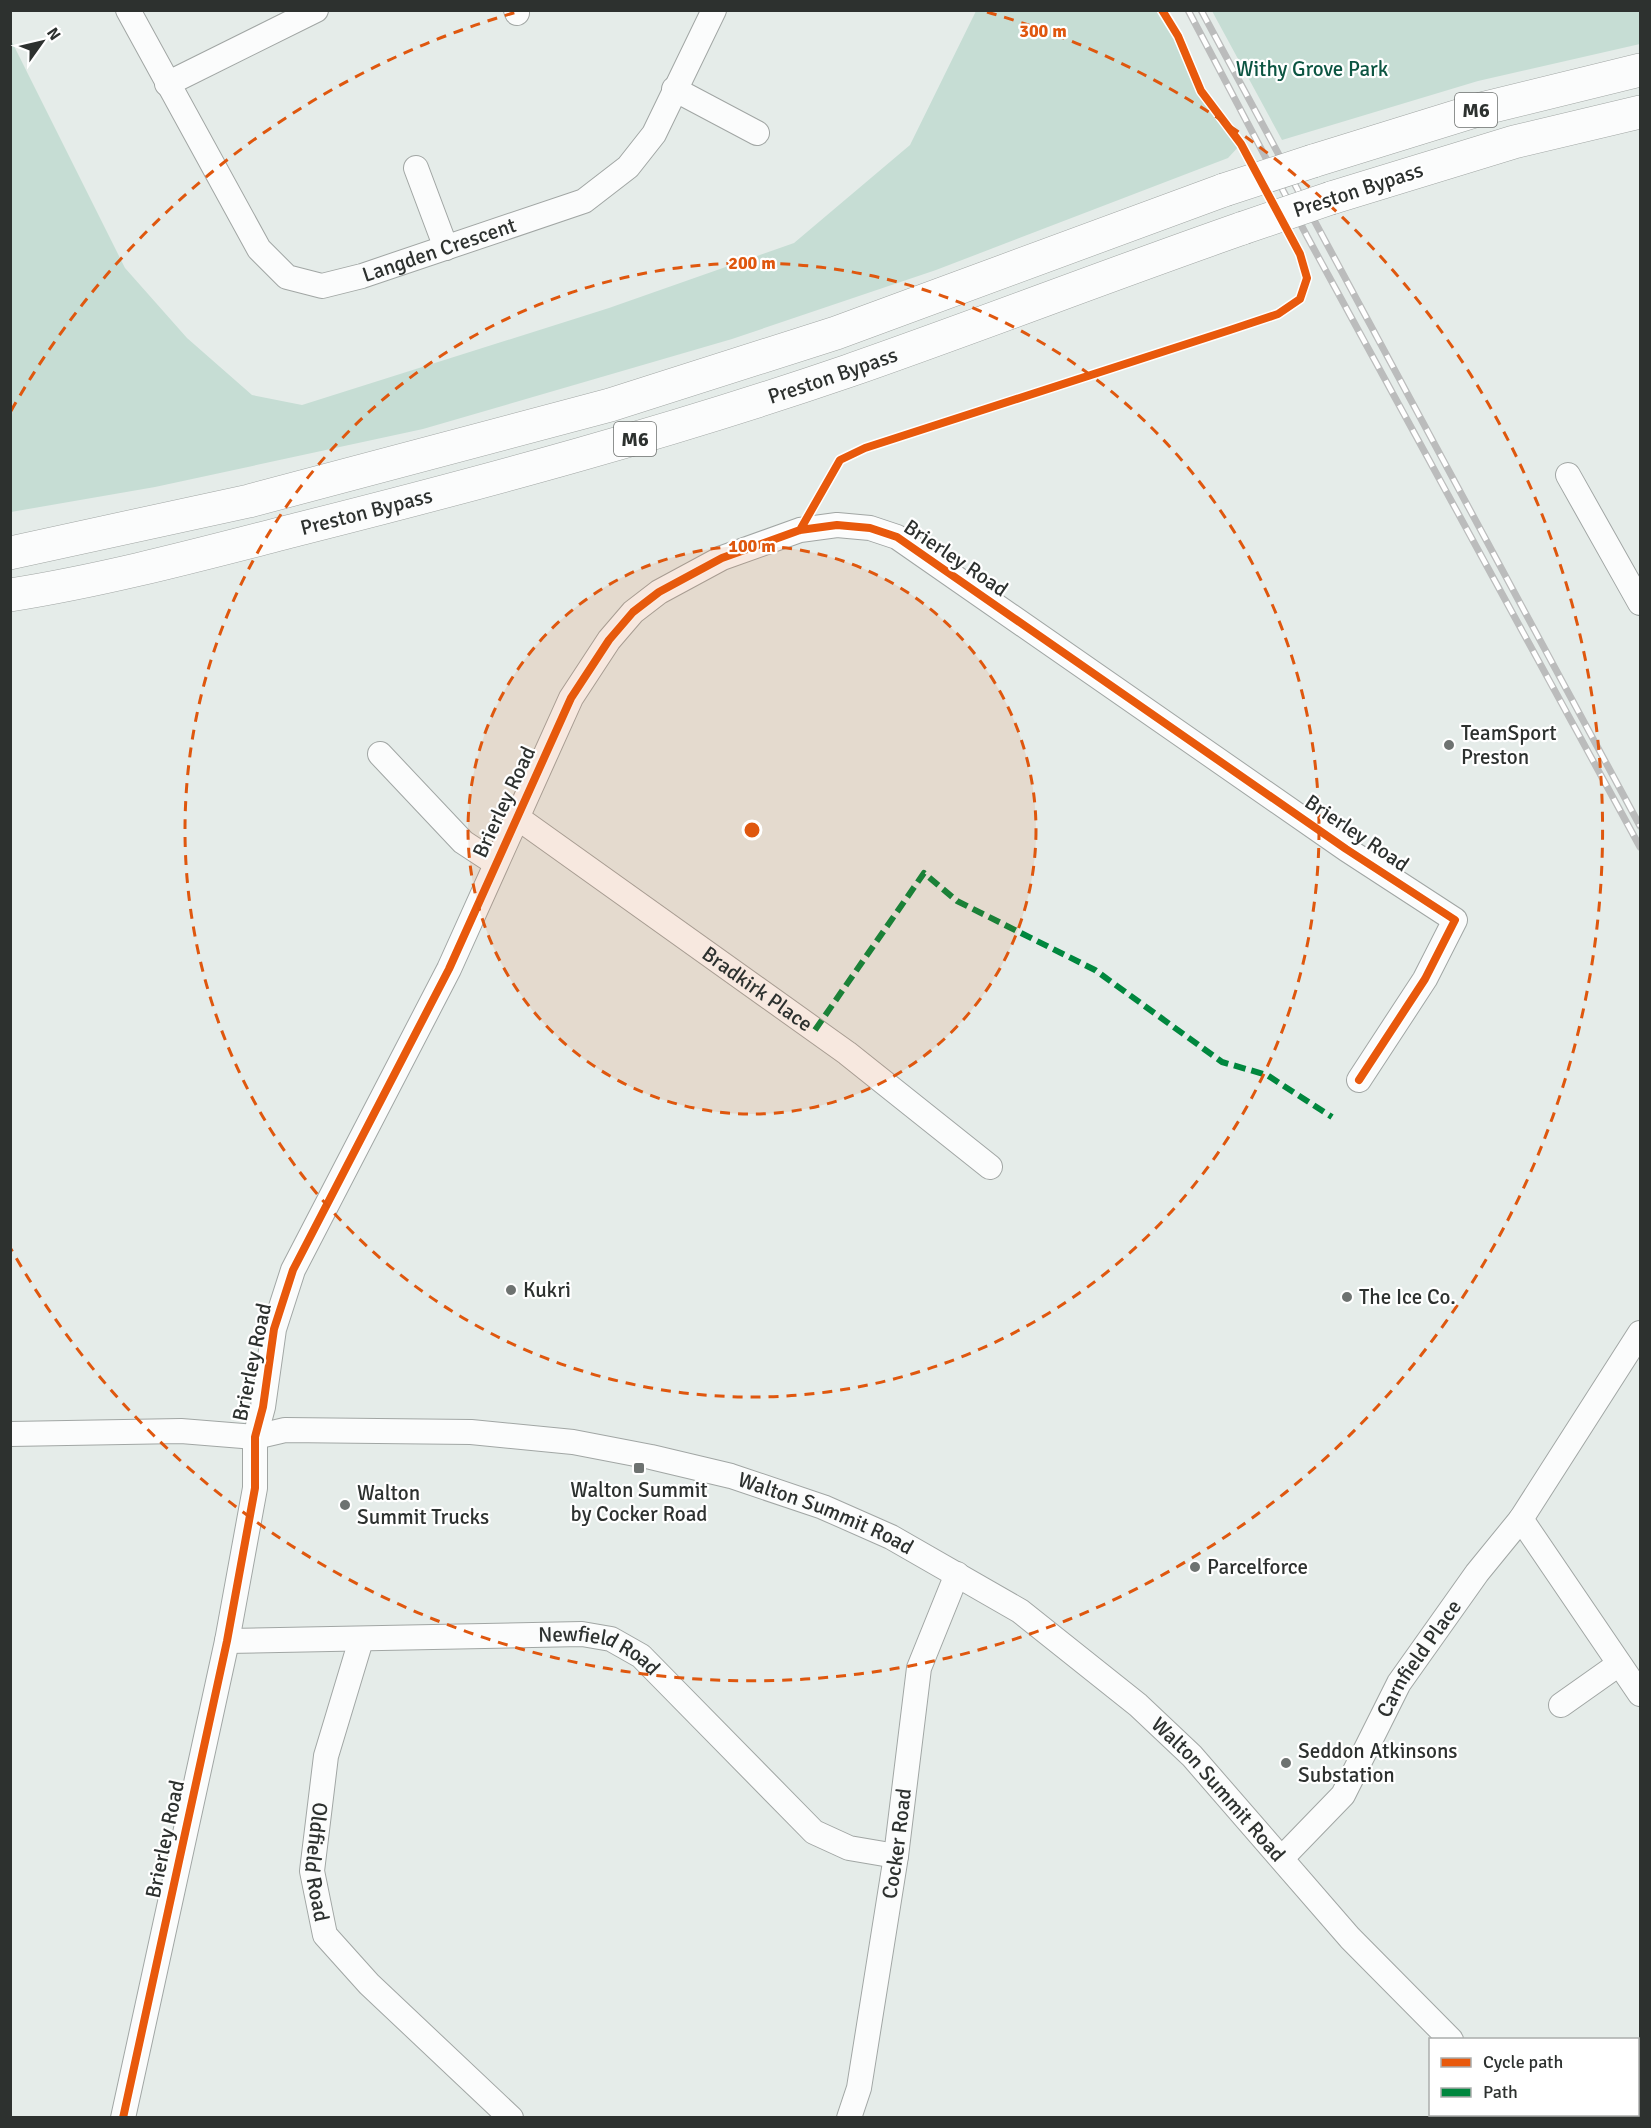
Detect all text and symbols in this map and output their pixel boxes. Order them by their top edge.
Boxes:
north arrow [12,12,72,72]
text: 300 m [1019,20,1067,42]
text: N [42,24,65,44]
park label: Withy Grove Park [1236,56,1389,82]
road number: M6 [1455,93,1497,127]
street label: Preston Bypass [1290,157,1426,223]
street label: Langden Crescent [359,212,519,288]
text: 200 m [728,252,776,274]
street label: Preston Bypass [765,342,901,410]
road number: M6 [614,422,656,456]
street label: Preston Bypass [298,482,435,541]
street label: Brierley Road [899,514,1013,602]
text: 100 m [728,535,776,557]
place label: TeamSport Preston [1461,720,1557,770]
marker: TeamSport Preston [1442,738,1456,752]
street label: Brierley Road [467,742,541,862]
street label: Brierley Road [1300,789,1414,877]
centre of rings [742,820,762,840]
street label: Bradkirk Place [697,941,818,1037]
place label: Kukri [523,1277,571,1303]
marker: Kukri [504,1283,518,1297]
place label: The Ice Co. [1359,1284,1456,1310]
marker: The Ice Co. [1340,1290,1354,1304]
street label: Brierley Road [227,1301,277,1423]
marker: Walton Summit by Cocker Road [632,1461,646,1475]
street label: Walton Summit Road [735,1466,918,1560]
place label: Walton Summit by Cocker Road [570,1477,708,1527]
place label: Walton Summit Trucks [357,1480,489,1530]
marker: Walton Summit Trucks [338,1498,352,1512]
place label: Parcelforce [1207,1554,1308,1580]
marker: Parcelforce [1188,1560,1202,1574]
street label: Carnfield Place [1371,1595,1467,1722]
street label: Newfield Road [538,1621,666,1681]
street label: Walton Summit Road [1146,1712,1291,1867]
place label: Seddon Atkinsons Substation [1298,1738,1458,1788]
marker: Seddon Atkinsons Substation [1279,1756,1293,1770]
street label: Brierley Road [140,1778,190,1900]
street label: Cocker Road [876,1787,917,1901]
street label: Oldfield Road [299,1801,335,1924]
legend [1429,2038,1639,2116]
text: Cycle path [1483,2051,1563,2073]
text: Path [1483,2081,1518,2103]

